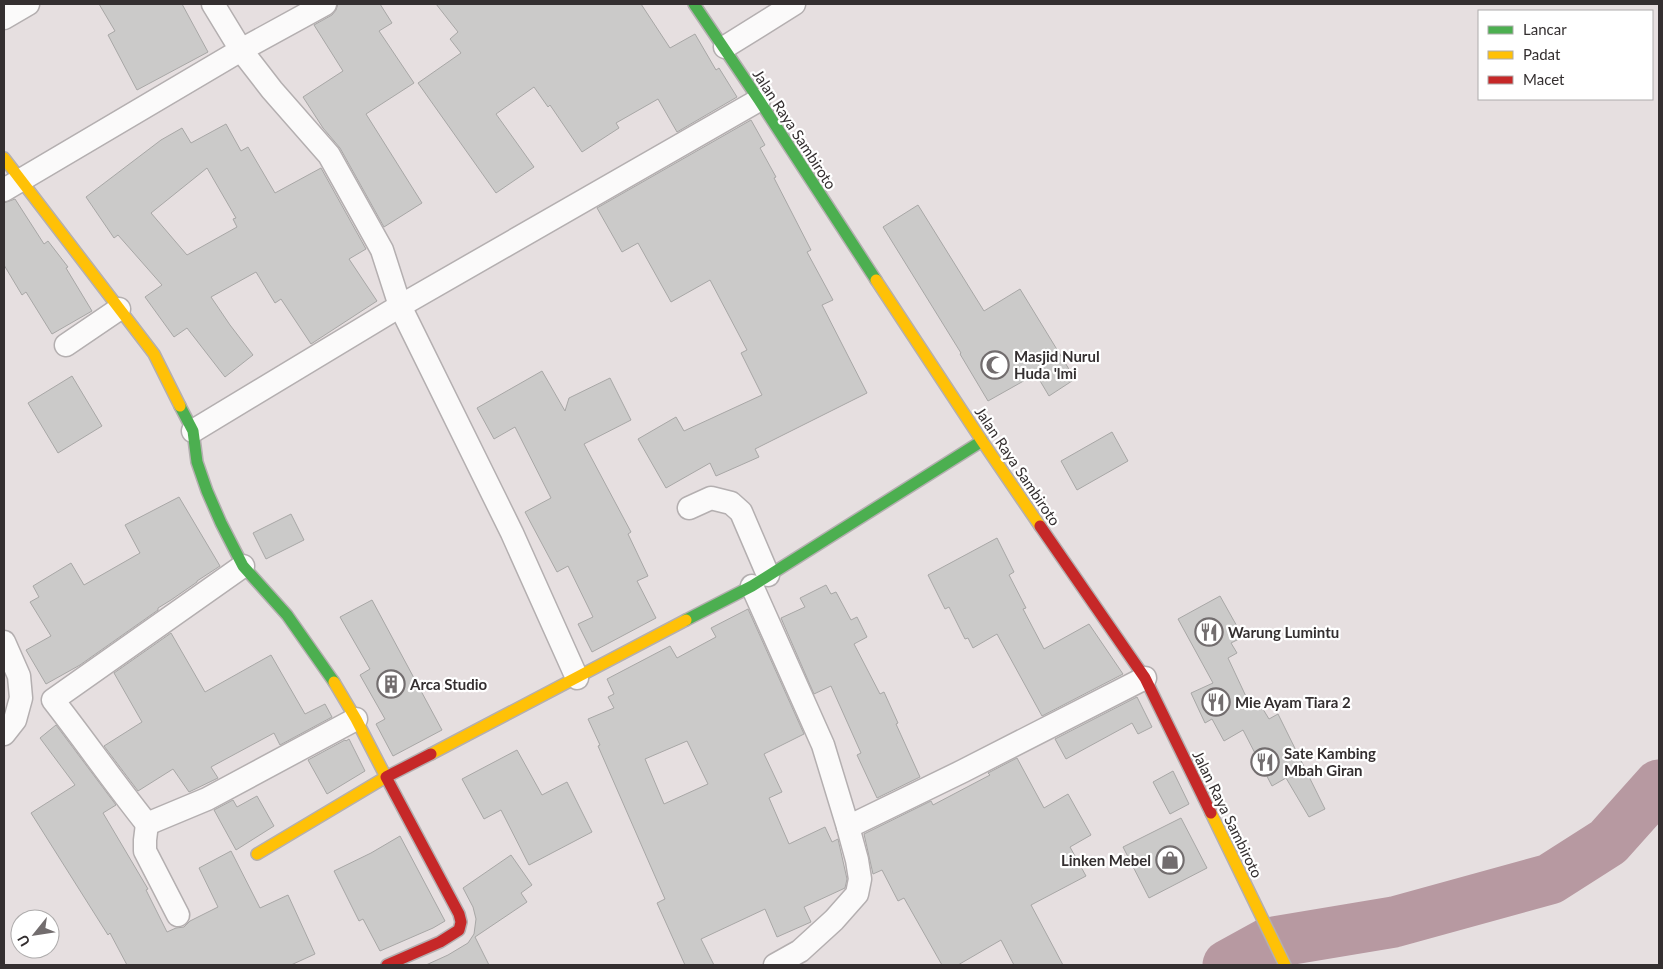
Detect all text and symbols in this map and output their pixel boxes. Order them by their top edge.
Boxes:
legend [1478,10,1653,100]
text: Lancar [1523,20,1567,38]
text: Padat [1523,45,1561,63]
street label: Jalan Raya Sambiroto [750,66,840,192]
text: Macet [1523,70,1565,88]
place label: Masjid Nurul Huda 'lmi [1014,347,1100,382]
mosque icon: Masjid Nurul Huda 'lmi [980,350,1010,380]
street label: Jalan Raya Sambiroto [972,403,1064,529]
restaurant icon: Warung Lumintu [1194,617,1224,647]
place label: Warung Lumintu [1228,623,1339,641]
building icon: Arca Studio [376,669,406,699]
place label: Arca Studio [409,675,488,693]
restaurant icon: Mie Ayam Tiara 2 [1201,687,1231,717]
place label: Mie Ayam Tiara 2 [1235,693,1351,711]
place label: Sate Kambing Mbah Giran [1284,744,1376,779]
street label: Jalan Raya Sambiroto [1189,747,1267,881]
restaurant icon: Sate Kambing Mbah Giran [1250,747,1280,777]
shop icon: Linken Mebel [1155,845,1185,875]
place label: Linken Mebel [1061,851,1151,869]
north arrow [10,909,60,959]
text: U [13,932,33,950]

